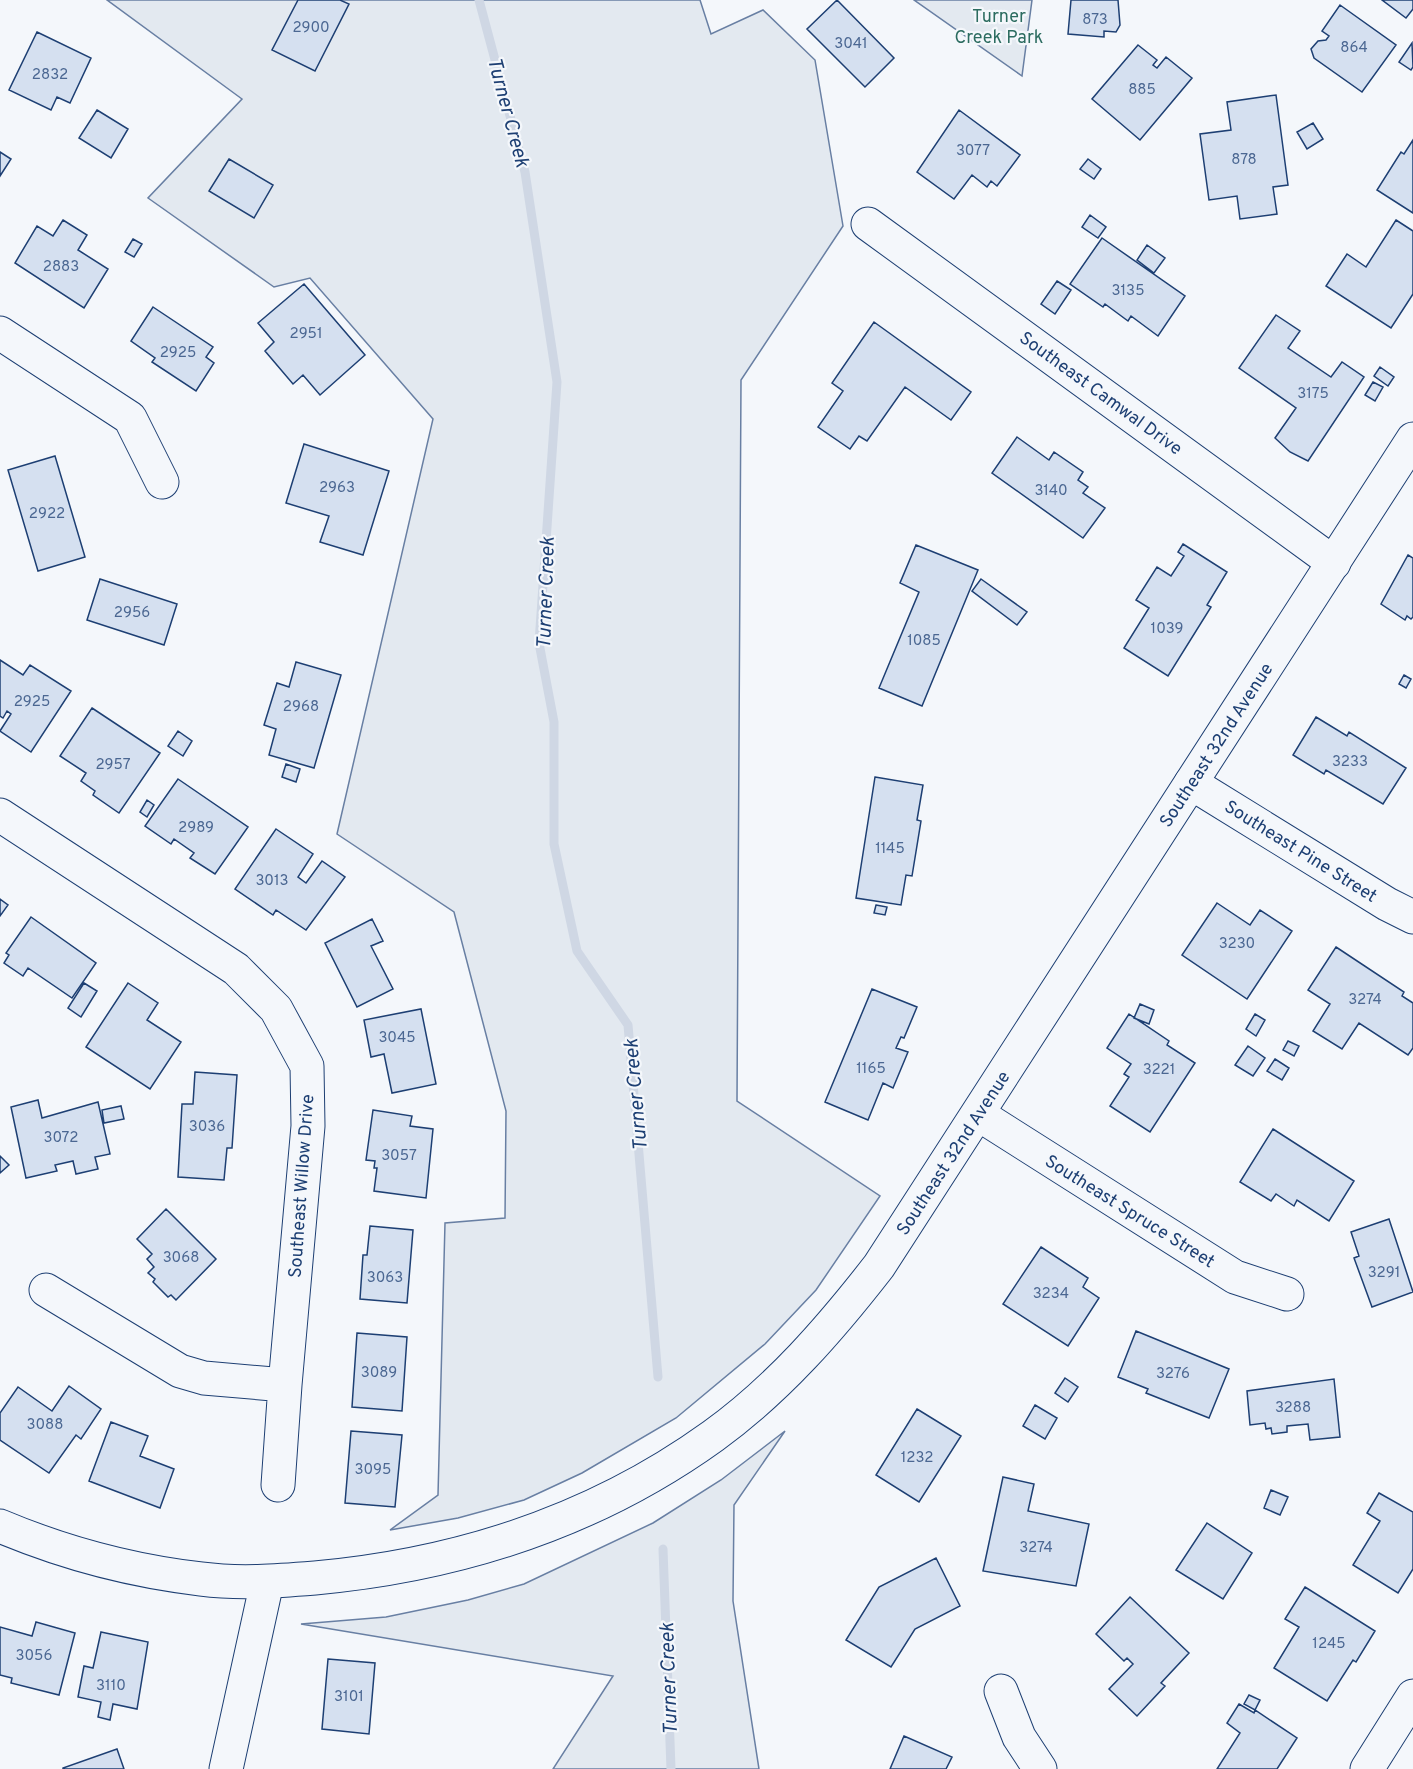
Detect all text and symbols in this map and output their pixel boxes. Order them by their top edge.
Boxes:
park label: Turner Creek Park [955,6,1043,50]
house number: 873 [1082,11,1108,30]
house number: 2900 [292,19,330,38]
house number: 3041 [834,35,868,54]
house number: 864 [1340,39,1368,58]
water label: Turner Creek [480,55,534,171]
house number: 2832 [32,66,68,85]
house number: 885 [1128,81,1156,100]
house number: 3077 [956,142,990,161]
house number: 878 [1231,151,1257,170]
house number: 2883 [43,258,79,277]
house number: 3135 [1112,282,1144,301]
house number: 2951 [289,325,323,344]
street label: Southeast Camwal Drive [1014,327,1186,461]
house number: 2925 [160,344,196,363]
house number: 3175 [1297,385,1329,404]
house number: 2963 [319,479,355,498]
house number: 3140 [1034,482,1068,501]
house number: 2922 [29,505,65,524]
water label: Turner Creek [532,535,562,650]
house number: 2956 [114,604,150,623]
house number: 1039 [1151,620,1183,639]
house number: 1085 [907,632,941,651]
street label: Southeast 32nd Avenue [1155,659,1279,832]
house number: 2925 [14,693,50,712]
house number: 2968 [283,698,319,717]
house number: 3233 [1332,753,1368,772]
house number: 2957 [95,756,131,775]
street label: Southeast Pine Street [1220,796,1381,909]
house number: 2989 [178,819,214,838]
house number: 1145 [875,840,905,859]
house number: 3013 [255,872,289,891]
house number: 3230 [1219,935,1255,954]
house number: 3274 [1348,991,1382,1010]
house number: 3045 [378,1029,416,1048]
water label: Turner Creek [619,1037,655,1152]
house number: 1165 [856,1060,886,1079]
house number: 3221 [1143,1061,1175,1080]
street label: Southeast 32nd Avenue [892,1067,1016,1240]
street label: Southeast Willow Drive [285,1093,320,1279]
house number: 3036 [189,1118,225,1137]
house number: 3072 [44,1129,78,1148]
house number: 3057 [381,1147,417,1166]
street label: Southeast Spruce Street [1040,1151,1218,1274]
house number: 3068 [163,1249,199,1268]
house number: 3291 [1368,1264,1400,1283]
house number: 3063 [367,1269,403,1288]
house number: 3234 [1033,1285,1069,1304]
house number: 3089 [361,1364,397,1383]
house number: 3276 [1156,1365,1190,1384]
house number: 3288 [1275,1399,1311,1418]
house number: 3088 [27,1416,63,1435]
house number: 1232 [901,1449,933,1468]
house number: 3095 [355,1461,391,1480]
house number: 3274 [1019,1539,1053,1558]
water label: Turner Creek [655,1621,685,1736]
house number: 1245 [1312,1635,1346,1654]
house number: 3056 [16,1647,52,1666]
house number: 3110 [96,1677,126,1696]
house number: 3101 [334,1688,364,1707]

